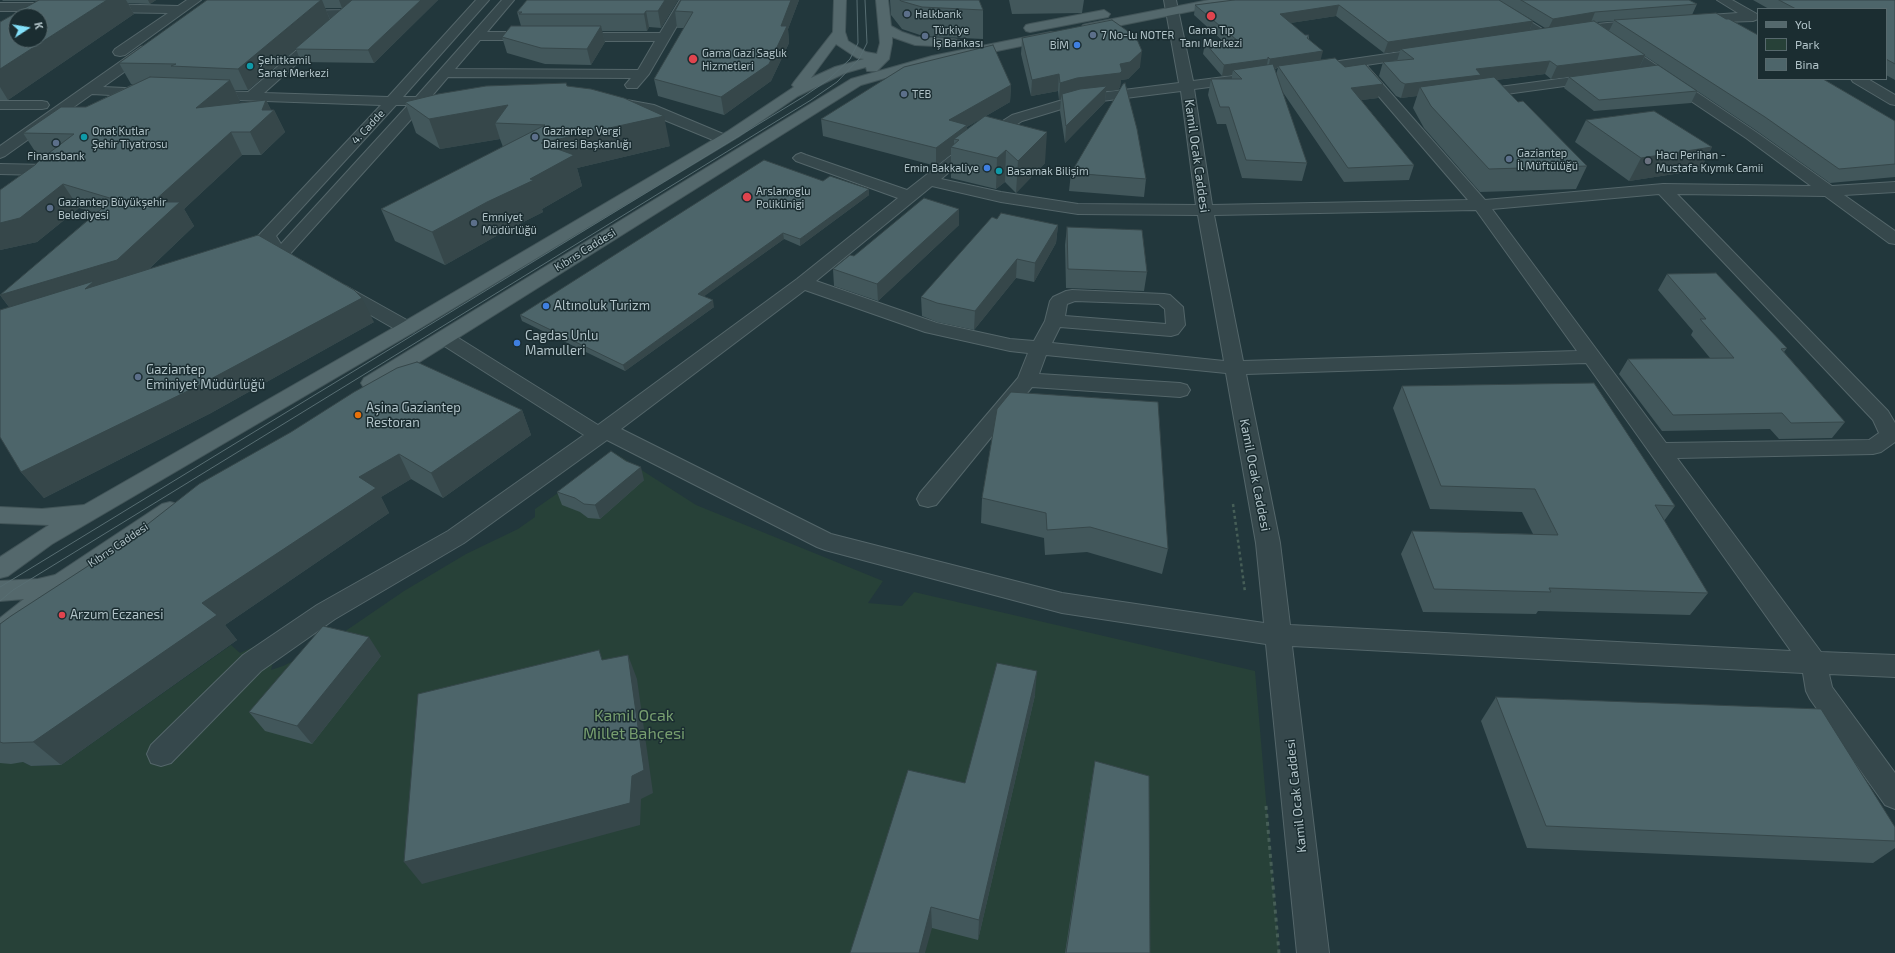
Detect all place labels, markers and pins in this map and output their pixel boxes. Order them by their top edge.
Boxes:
place label: Halkbank [915,7,962,21]
marker: Halkbank [902,9,912,19]
marker: Gama Tıp Tanı Merkezi [1205,10,1217,22]
place label: Türkiye İş Bankası [933,23,983,49]
place label: Gama Tıp Tanı Merkezi [1180,23,1242,49]
place label: 7 No-lu NOTER [1101,28,1174,42]
marker: 7 No-lu NOTER [1088,30,1098,40]
marker: Türkiye İş Bankası [920,31,930,41]
place label: BİM [1050,38,1069,52]
marker: BİM [1072,40,1082,50]
place label: Gama Gazi Saglık Hizmetleri [702,46,787,72]
place label: Şehitkamil Sanat Merkezi [258,53,329,79]
marker: Gama Gazi Saglık Hizmetleri [687,53,699,65]
marker: Şehitkamil Sanat Merkezi [245,61,255,71]
place label: TEB [912,87,931,101]
marker: TEB [899,89,909,99]
place label: Onat Kutlar Şehir Tiyatrosu [92,124,168,150]
place label: Gaziantep Vergi Dairesi Başkanlığı [543,124,631,150]
marker: Onat Kutlar Şehir Tiyatrosu [79,132,89,142]
marker: Gaziantep Vergi Dairesi Başkanlığı [530,132,540,142]
marker: Finansbank [51,138,61,148]
place label: Gaziantep İl Müftülüğü [1517,146,1578,172]
place label: Hacı Perihan - Mustafa Kıymık Camii [1656,148,1763,174]
place label: Finansbank [27,149,85,163]
marker: Gaziantep İl Müftülüğü [1504,154,1514,164]
marker: Hacı Perihan - Mustafa Kıymık Camii [1643,156,1653,166]
place label: Emin Bakkaliye [904,161,979,175]
marker: Emin Bakkaliye [982,163,992,173]
place label: Basamak Bilişim [1007,164,1089,178]
marker: Basamak Bilişim [994,166,1004,176]
place label: Arslanoglu Poliklinigi [756,184,810,210]
marker: Arslanoglu Poliklinigi [741,191,753,203]
place label: Gaziantep Büyükşehir Belediyesi [58,195,166,221]
marker: Gaziantep Büyükşehir Belediyesi [45,203,55,213]
place label: Emniyet Müdürlüğü [482,210,537,236]
marker: Emniyet Müdürlüğü [469,218,479,228]
place label: Altınoluk Turizm [554,298,650,314]
marker: Altınoluk Turizm [541,301,551,311]
place label: Cagdas Unlu Mamulleri [525,328,598,359]
marker: Cagdas Unlu Mamulleri [512,338,522,348]
place label: Gaziantep Eminiyet Müdürlüğü [146,362,265,393]
marker: Gaziantep Eminiyet Müdürlüğü [133,372,143,382]
place label: Aşina Gaziantep Restoran [366,400,461,431]
marker: Aşina Gaziantep Restoran [353,410,363,420]
place label: Arzum Eczanesi [70,607,163,623]
marker: Arzum Eczanesi [57,610,67,620]

